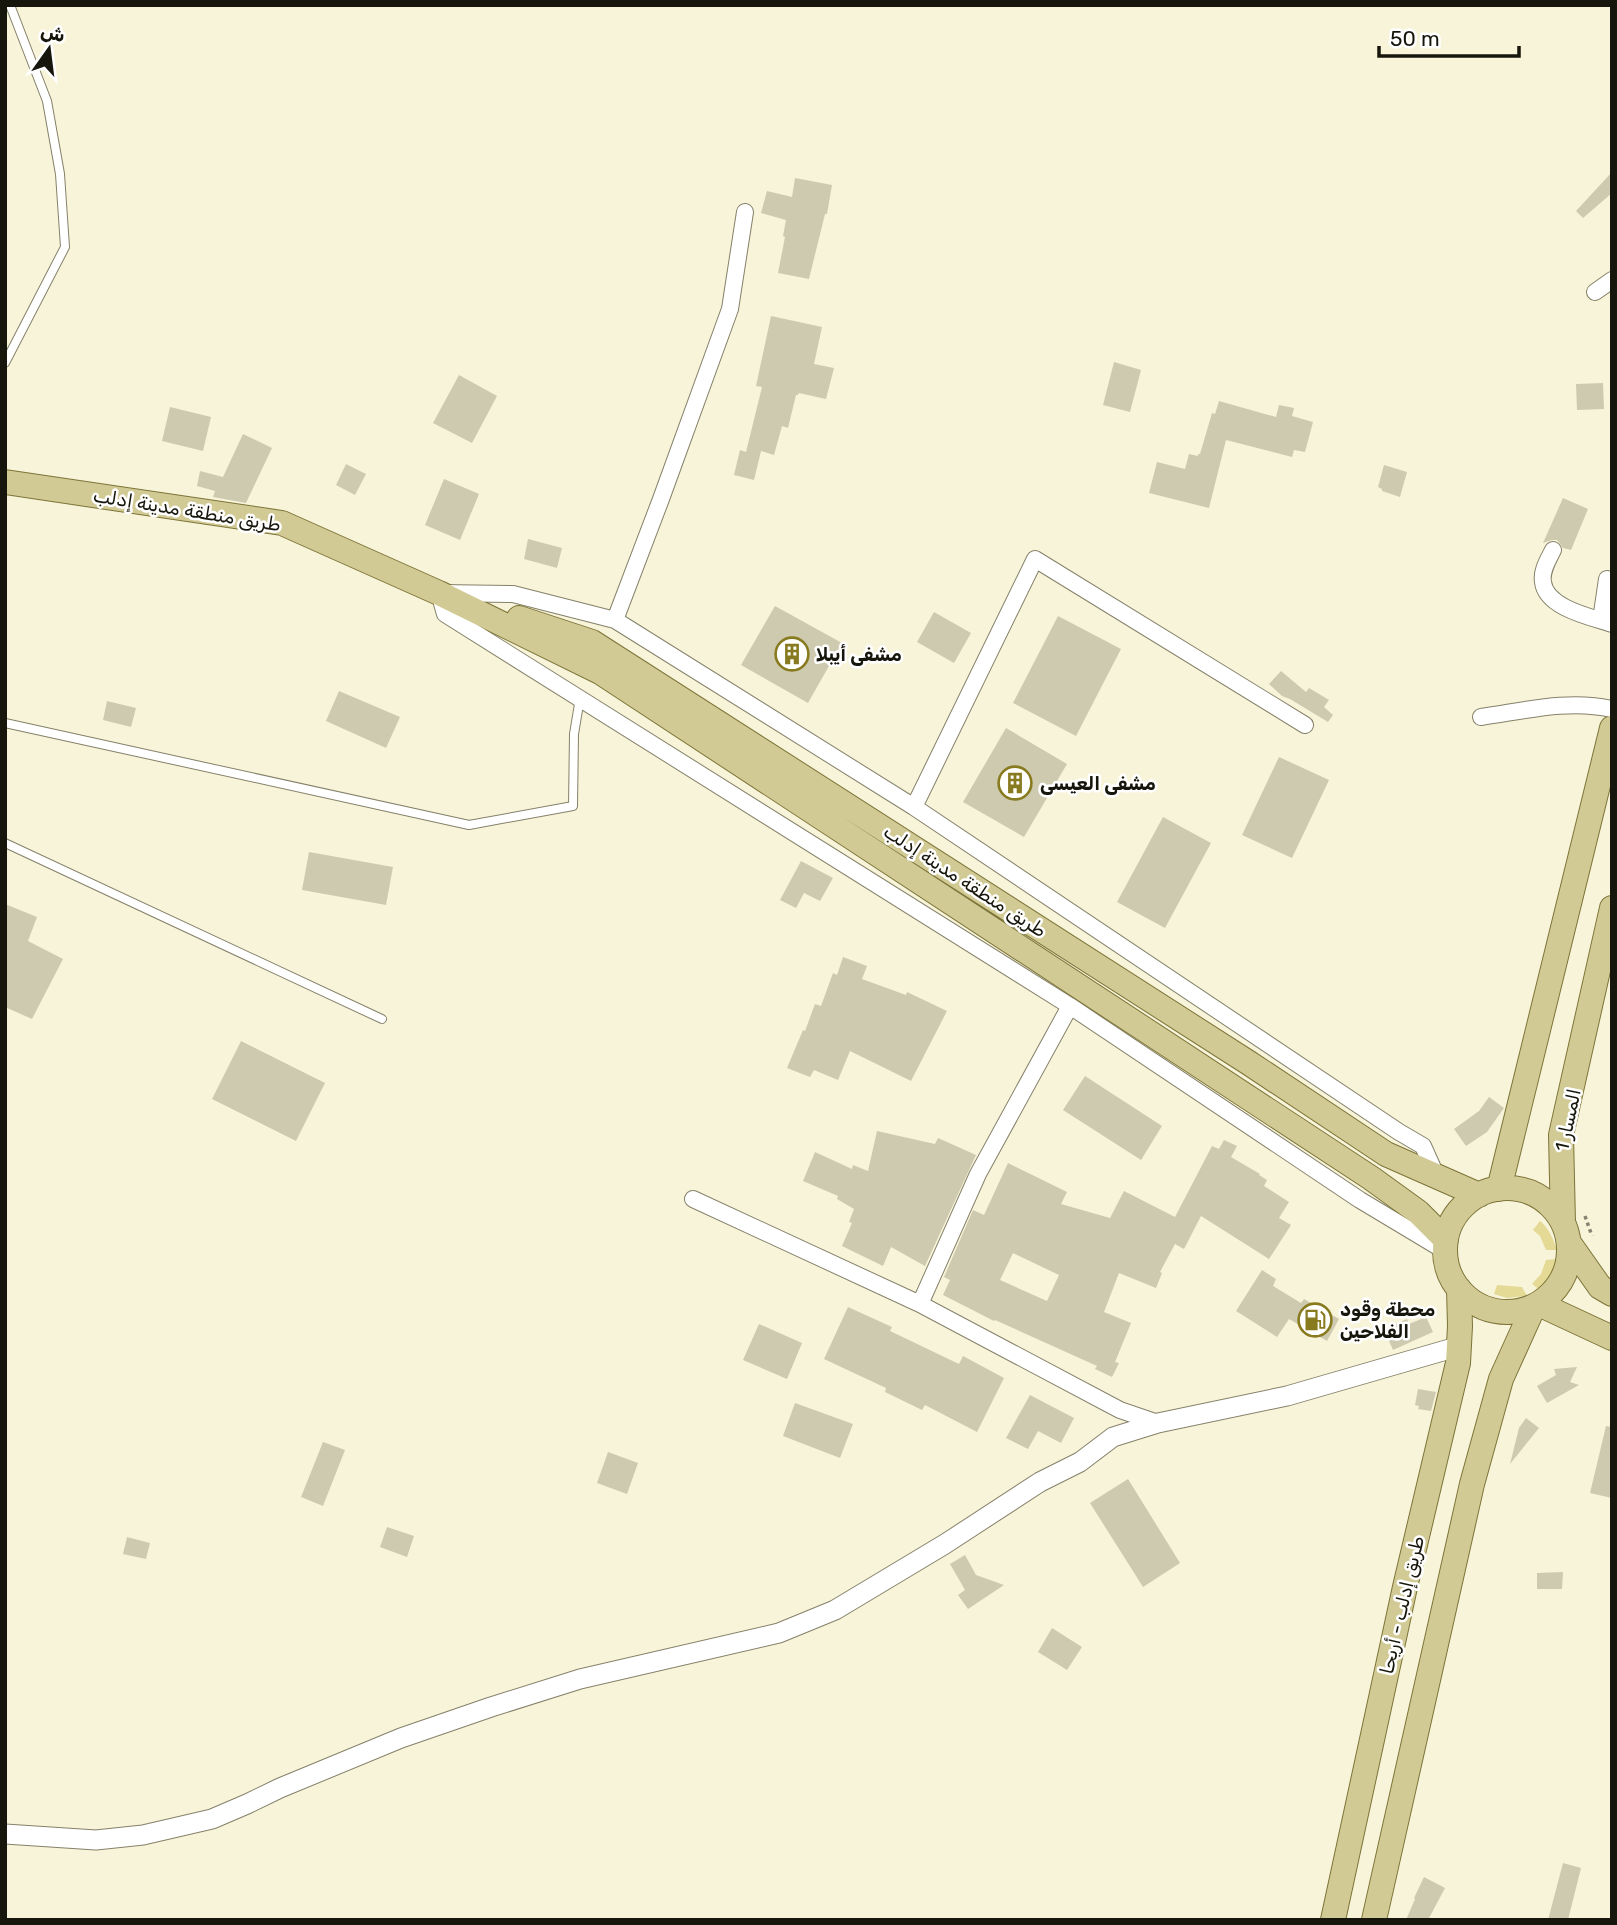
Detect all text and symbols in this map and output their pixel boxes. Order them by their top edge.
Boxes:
north arrow [14,14,84,84]
scale bar [1379,14,1519,58]
text: ش [39,19,67,47]
text: 50 m [1390,26,1440,51]
street label: طريق منطقة مدينة إدلب [92,484,282,536]
building icon: مشفى أيبلا [773,635,811,673]
place label: مشفى أيبلا [816,643,902,666]
building icon: مشفى العيسى [996,764,1034,802]
place label: مشفى العيسى [1040,772,1156,795]
street label: طريق منطقة مدينة إدلب [879,820,1051,942]
street label: المسار 1 [1550,1087,1586,1153]
place label: محطة وقود الفلاحين [1340,1298,1435,1343]
fuel station icon: محطة وقود الفلاحين [1296,1301,1334,1339]
street label: طريق إدلب - أريحا [1375,1534,1429,1676]

